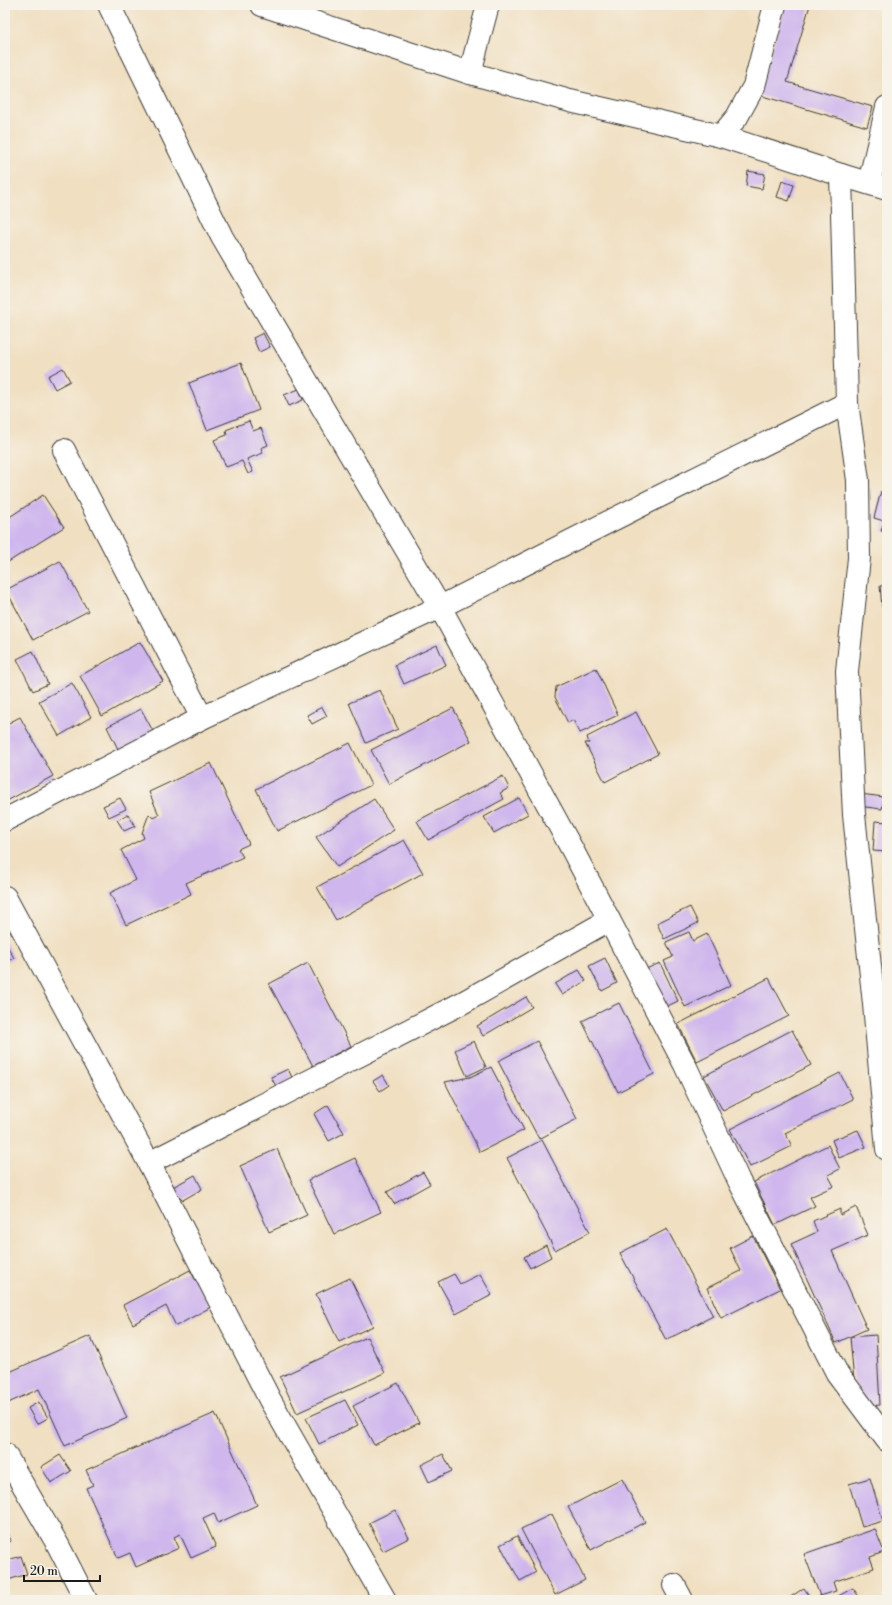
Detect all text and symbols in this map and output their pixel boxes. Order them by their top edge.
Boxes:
scale bar [24,1557,100,1583]
text: 20 m [30,1564,58,1579]

